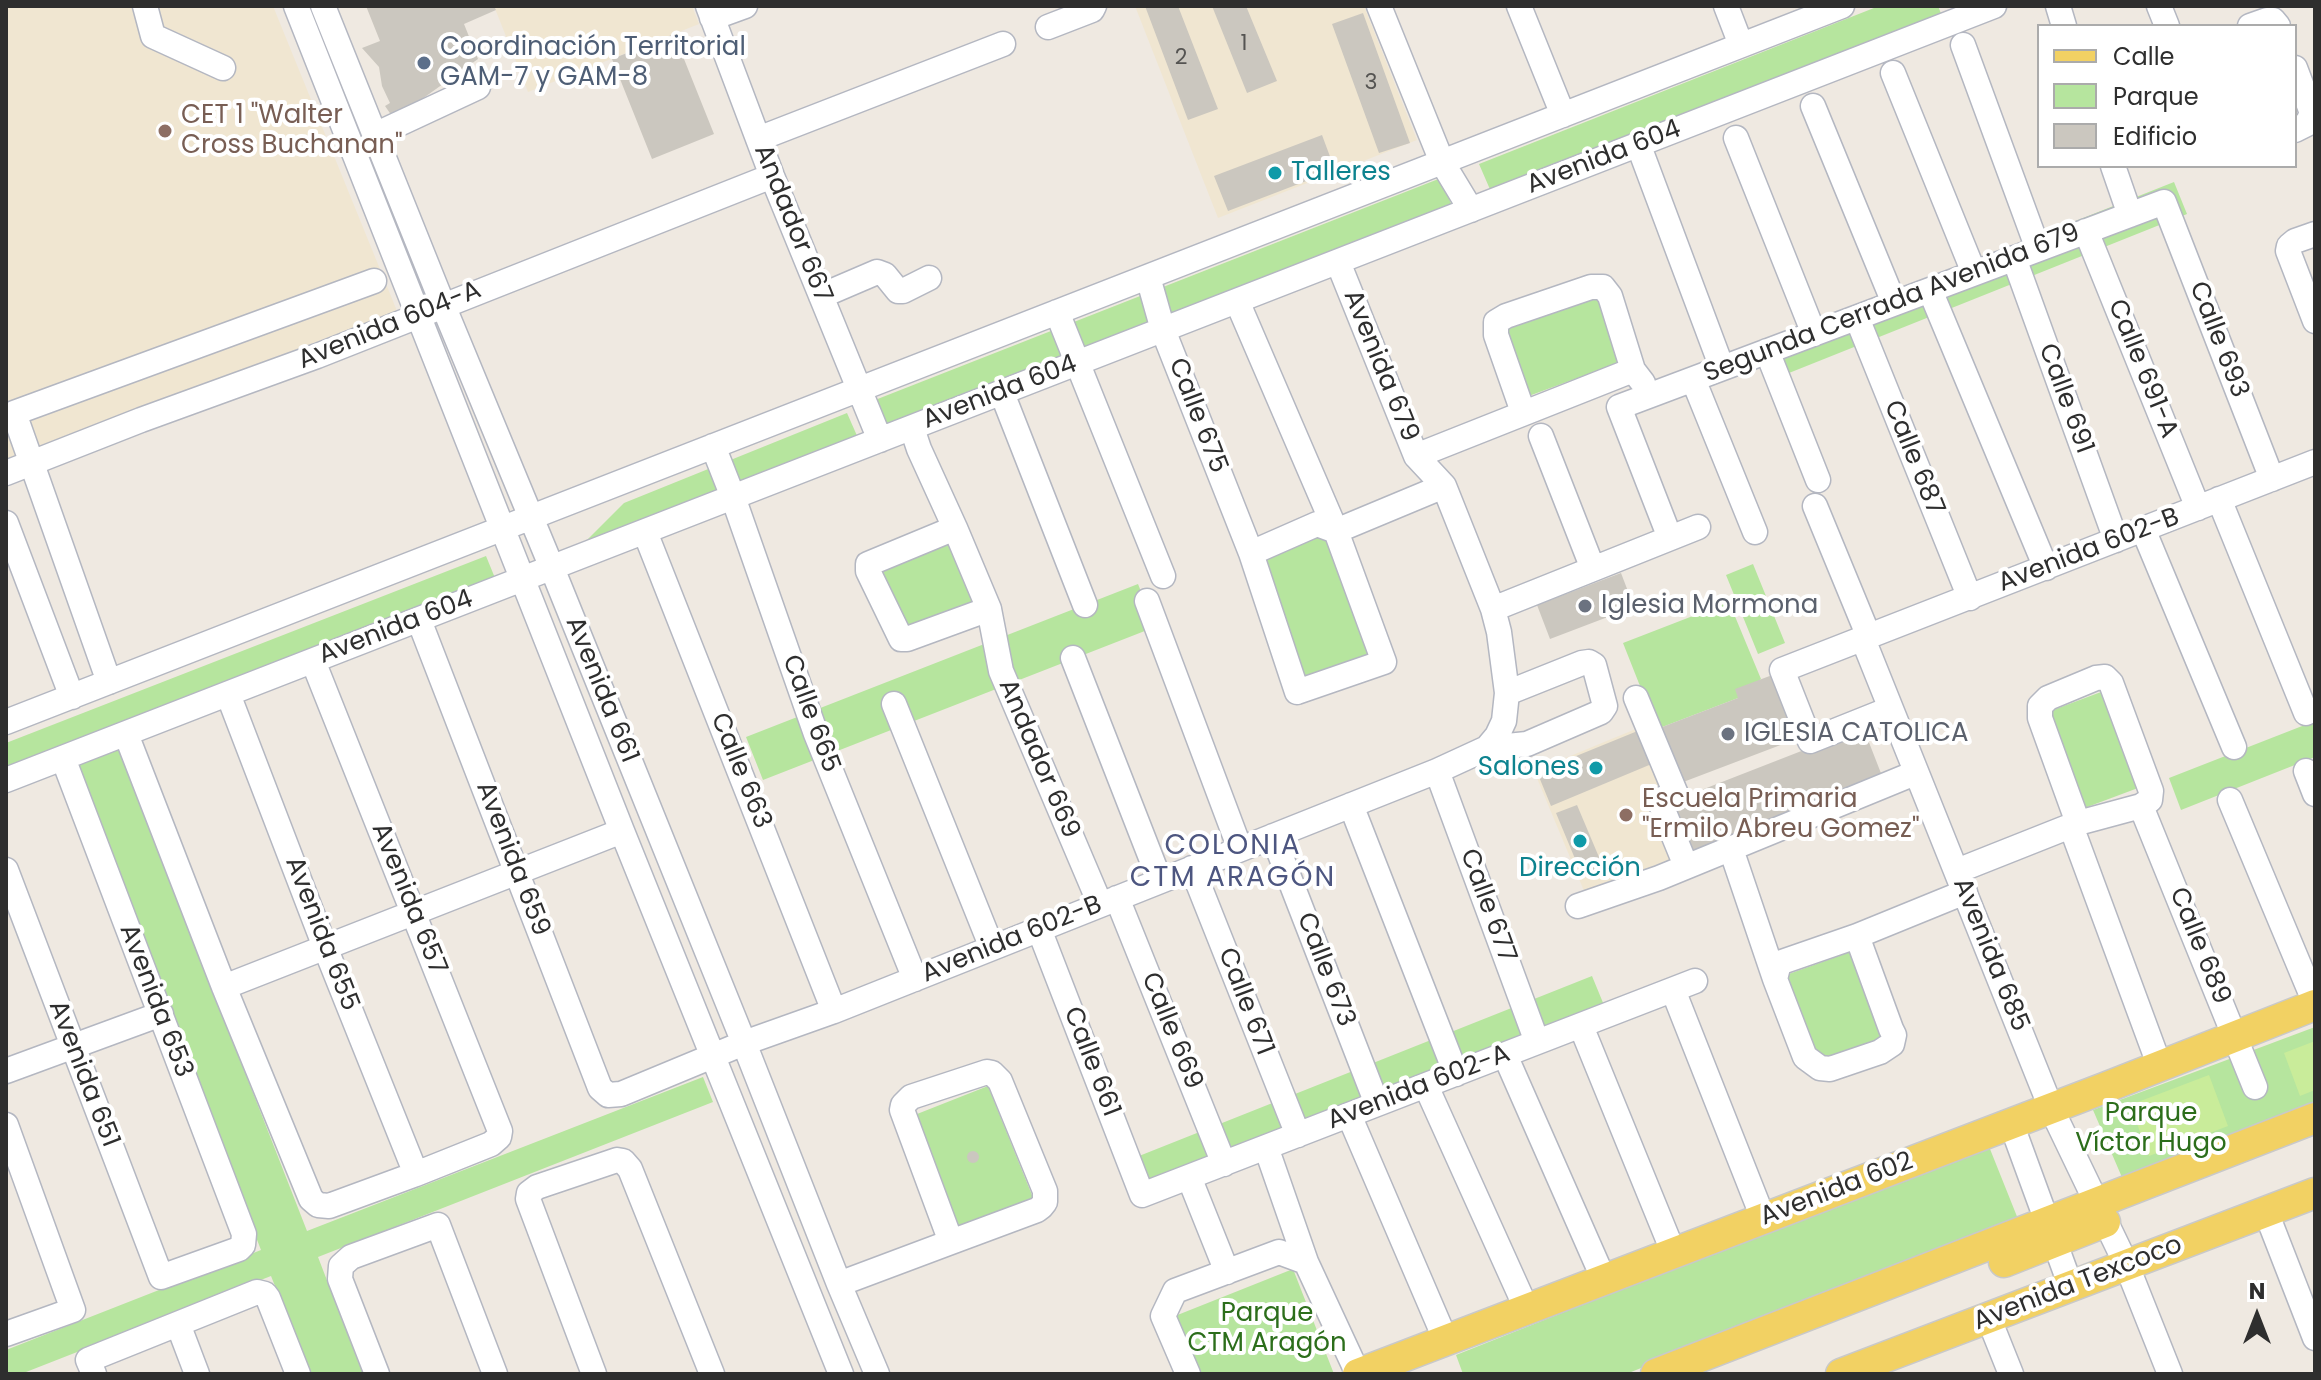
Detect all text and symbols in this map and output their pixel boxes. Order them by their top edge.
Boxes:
legend [2037,24,2297,168]
house number: 1 [1240,31,1248,57]
place label: Coordinación Territorial GAM-7 y GAM-8 [440,32,746,94]
text: Calle [2113,40,2174,73]
house number: 2 [1175,45,1187,71]
marker: Coordinación Territorial GAM-7 y GAM-8 [415,54,433,72]
house number: 3 [1365,70,1377,96]
text: Parque [2113,80,2199,113]
place label: CET 1 "Walter Cross Buchanan" [181,100,403,162]
street label: Avenida 604 [1523,114,1685,202]
text: Edificio [2113,120,2197,153]
marker: CET 1 "Walter Cross Buchanan" [156,122,174,140]
street label: Andador 667 [746,141,838,307]
place label: Talleres [1291,157,1391,189]
marker: Talleres [1266,164,1284,182]
street label: Segunda Cerrada Avenida 679 [1700,218,2084,390]
street label: Avenida 604-A [294,275,486,377]
street label: Calle 693 [2182,278,2254,402]
street label: Avenida 679 [1335,286,1425,446]
street label: Calle 691-A [2100,295,2184,443]
street label: Calle 691 [2031,340,2099,458]
street label: Avenida 604 [919,349,1081,437]
street label: Calle 675 [1161,354,1233,478]
street label: Calle 687 [1876,396,1950,520]
street label: Avenida 602-B [1994,502,2184,600]
street label: Avenida 604 [315,584,477,672]
place label: Iglesia Mormona [1601,590,1818,622]
marker: Iglesia Mormona [1576,597,1594,615]
street label: Avenida 661 [558,612,644,768]
street label: Calle 665 [774,651,846,777]
street label: Andador 669 [991,675,1085,843]
street label: Calle 663 [703,709,777,833]
place label: IGLESIA CATOLICA [1744,718,1969,750]
marker: IGLESIA CATOLICA [1719,725,1737,743]
place label: Salones [1478,752,1580,784]
marker: Salones [1587,759,1605,777]
street label: Avenida 659 [468,778,556,940]
place label: Escuela Primaria "Ermilo Abreu Gomez" [1642,784,1919,846]
marker: Escuela Primaria "Ermilo Abreu Gomez" [1617,806,1635,824]
street label: Avenida 657 [363,819,453,979]
district label: COLONIA CTM ARAGÓN [1130,830,1336,896]
marker: Dirección [1571,832,1589,850]
street label: Calle 677 [1452,845,1522,967]
street label: Avenida 655 [277,853,365,1015]
place label: Dirección [1519,853,1641,885]
street label: Avenida 685 [1945,874,2035,1036]
street label: Calle 689 [2162,883,2236,1009]
street label: Avenida 602-B [917,890,1107,990]
street label: Calle 673 [1289,909,1361,1031]
street label: Avenida 653 [111,920,199,1082]
street label: Calle 671 [1210,944,1280,1060]
street label: Calle 669 [1134,968,1208,1094]
street label: Avenida 651 [41,996,125,1152]
street label: Calle 661 [1056,1003,1126,1121]
street label: Avenida 602-A [1323,1039,1515,1137]
park label: Parque Víctor Hugo [2075,1098,2227,1160]
street label: Avenida 602 [1756,1147,1918,1233]
street label: Avenida Texcoco [1969,1230,2187,1338]
north arrow [2217,1276,2297,1356]
text: N [2249,1276,2265,1307]
park label: Parque CTM Aragón [1187,1298,1347,1360]

